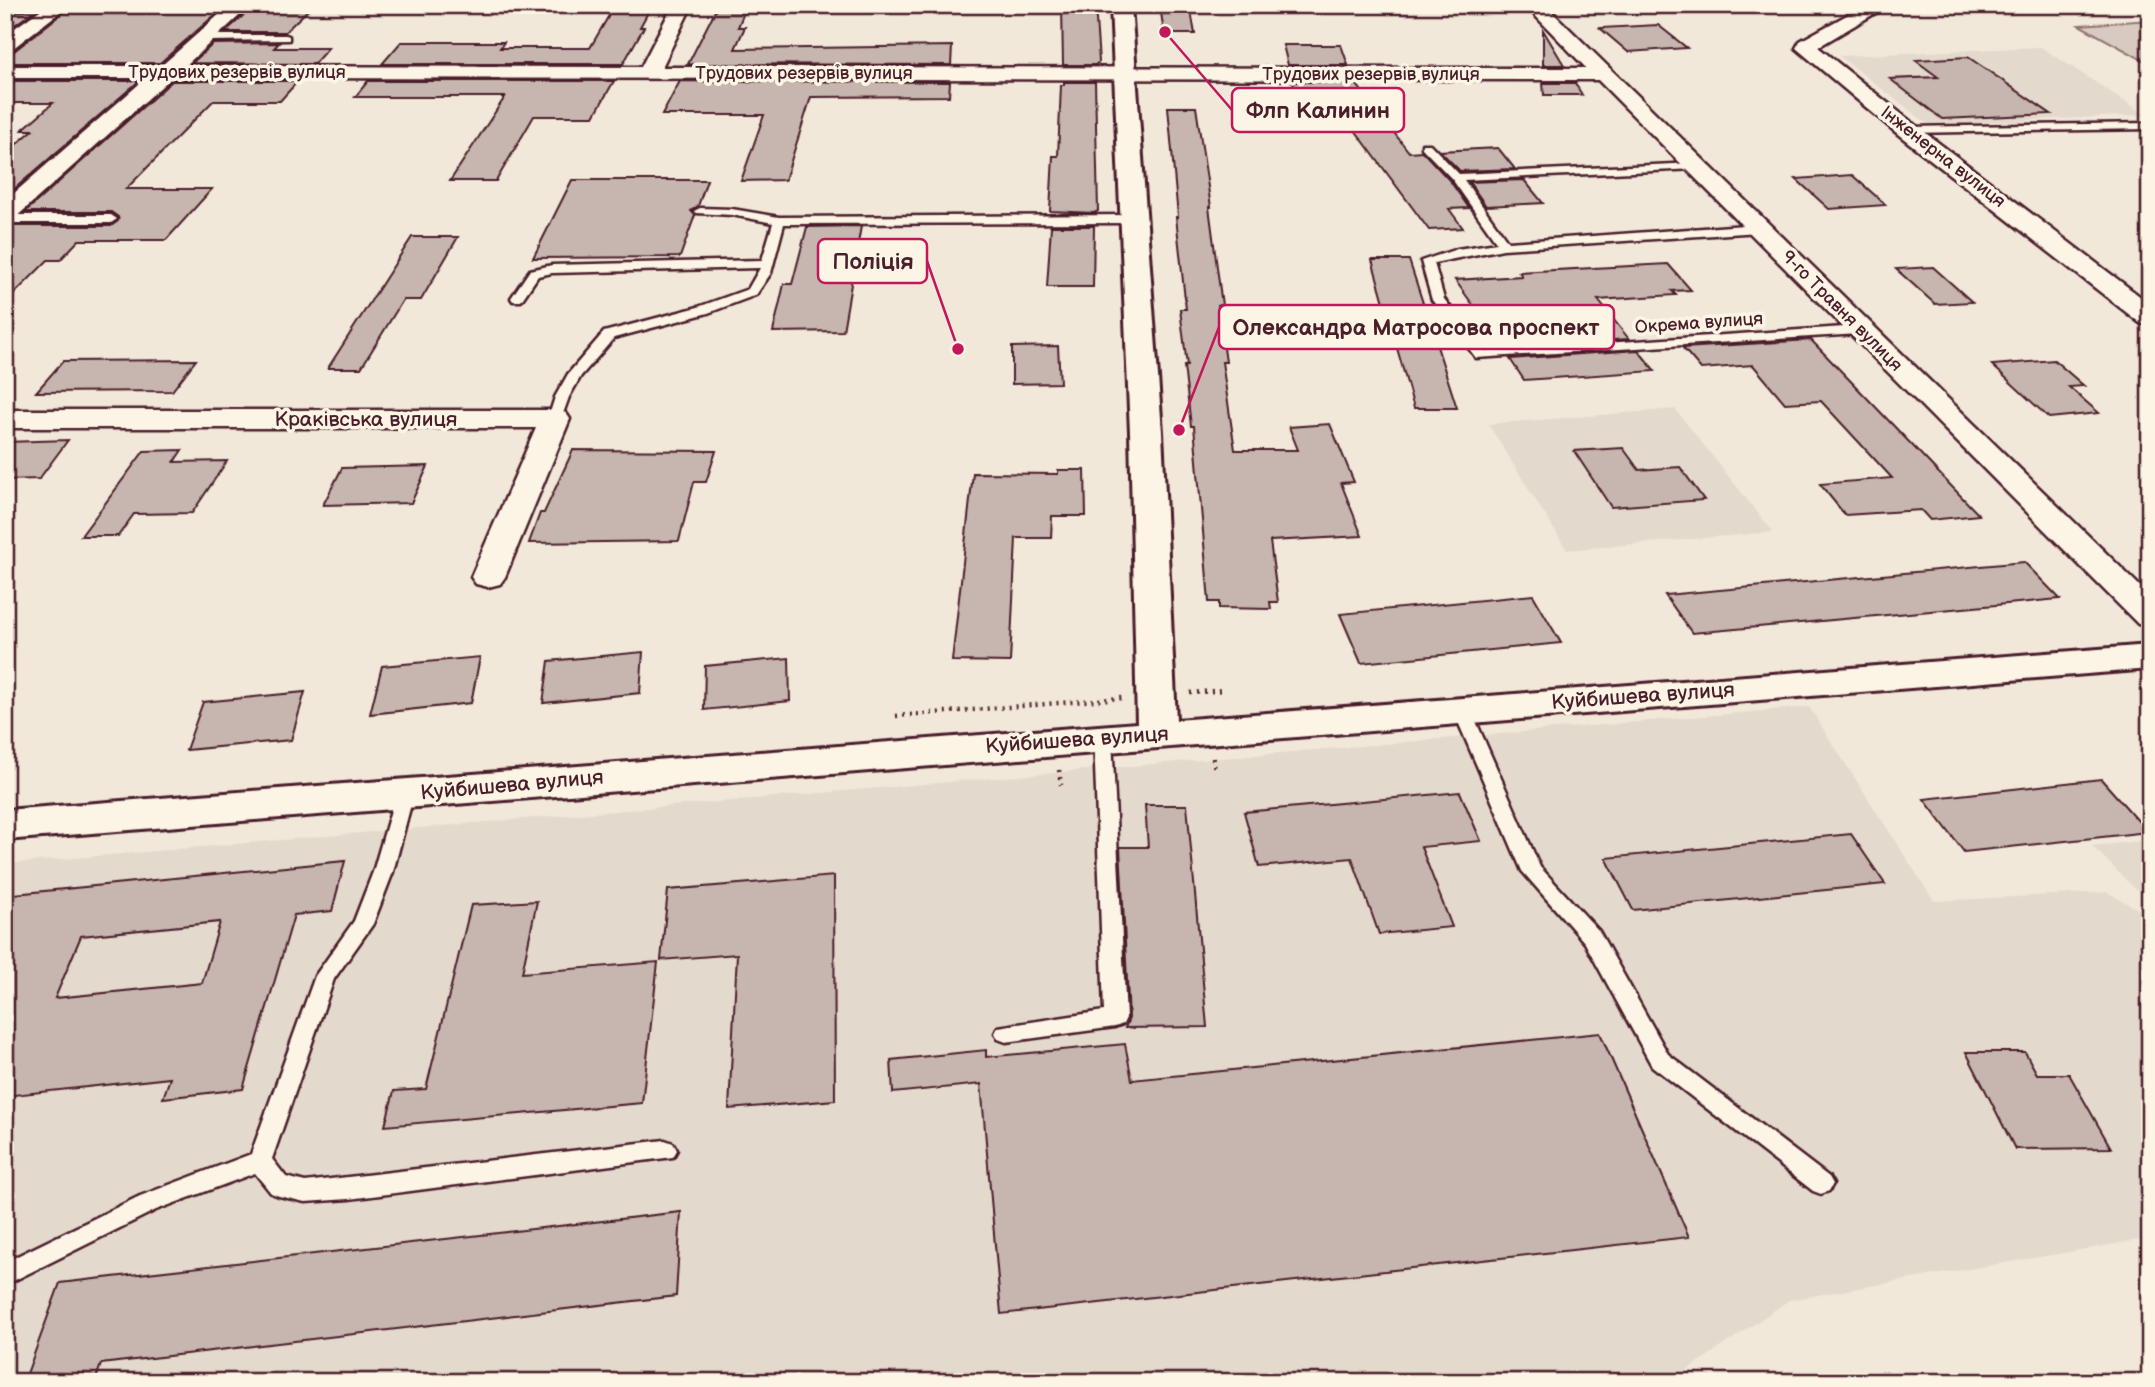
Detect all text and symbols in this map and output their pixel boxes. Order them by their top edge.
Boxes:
street label: Трудових резервів вулиця [128,62,346,83]
street label: Трудових резервів вулиця [695,63,913,84]
street label: Трудових резервів вулиця [1262,64,1480,85]
callout: Флп Калинин [1232,88,1404,132]
text: Флп Калинин [1246,97,1390,125]
street label: Інженерна вулиця [1876,102,2010,212]
callout: Поліція [818,239,927,283]
street label: 9-го Травня вулиця [1777,246,1907,376]
text: Поліція [832,248,914,276]
callout: Олександра Матросова проспект [1219,305,1614,349]
street label: Окрема вулиця [1634,308,1764,338]
text: Олександра Матросова проспект [1233,314,1600,342]
street label: Краківська вулиця [274,407,458,432]
street label: Куйбишева вулиця [1550,677,1736,715]
street label: Куйбишева вулиця [984,721,1170,759]
street label: Куйбишева вулиця [419,765,605,805]

